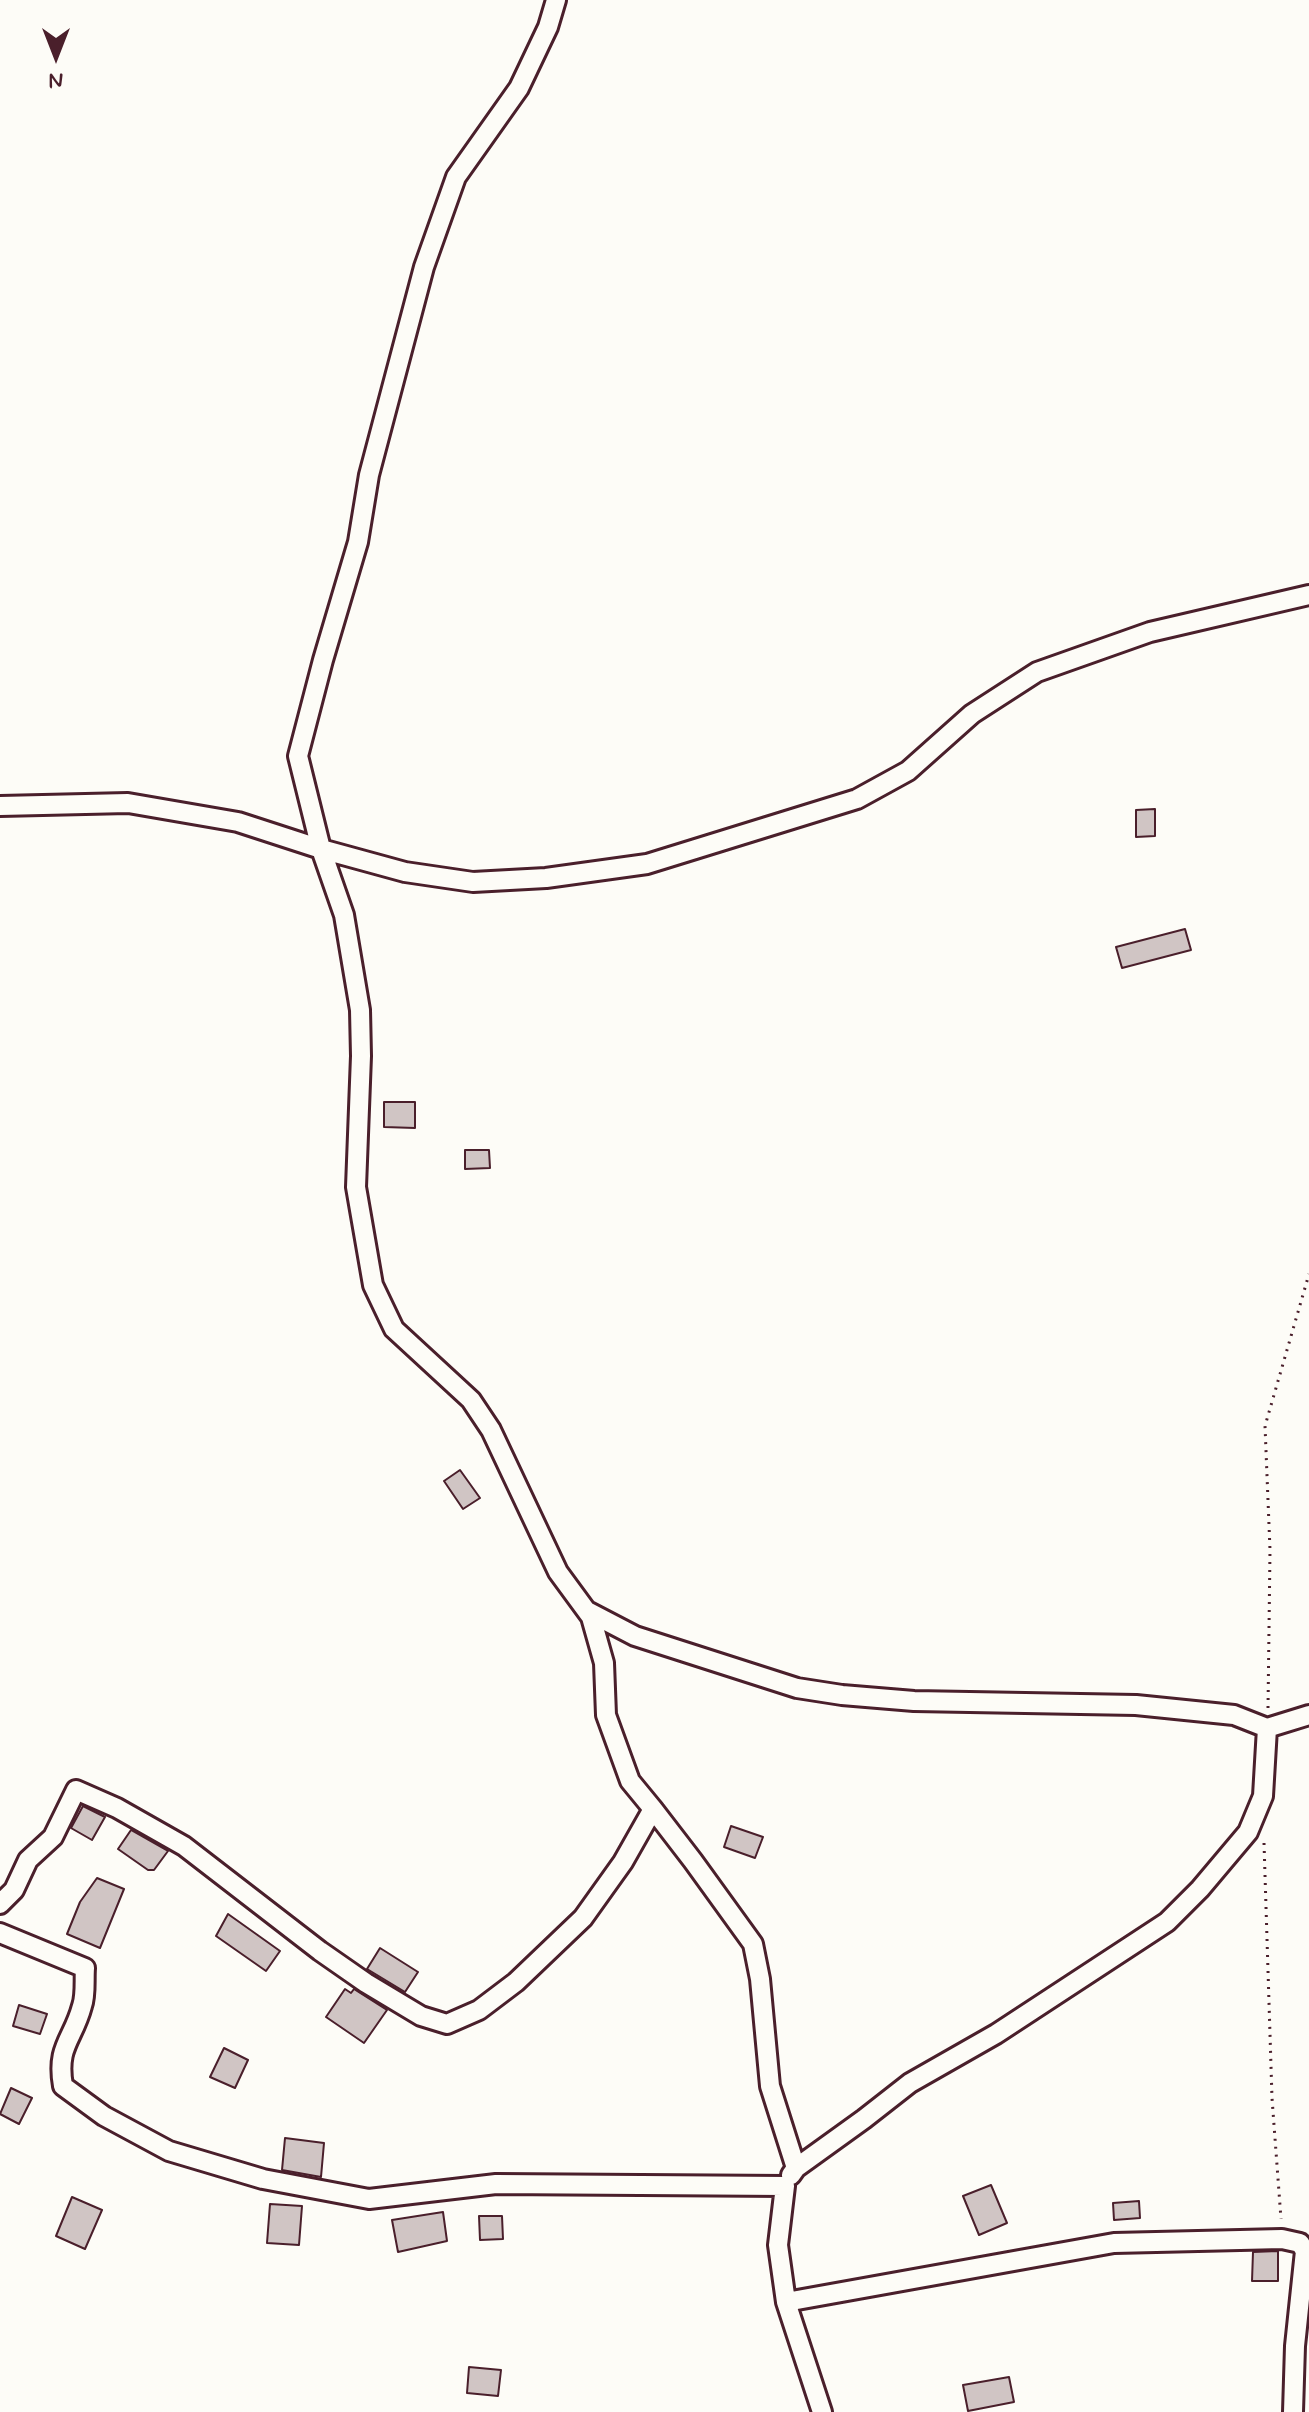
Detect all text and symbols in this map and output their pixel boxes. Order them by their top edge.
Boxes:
north arrow [16,16,96,96]
text: N [49,66,63,94]

